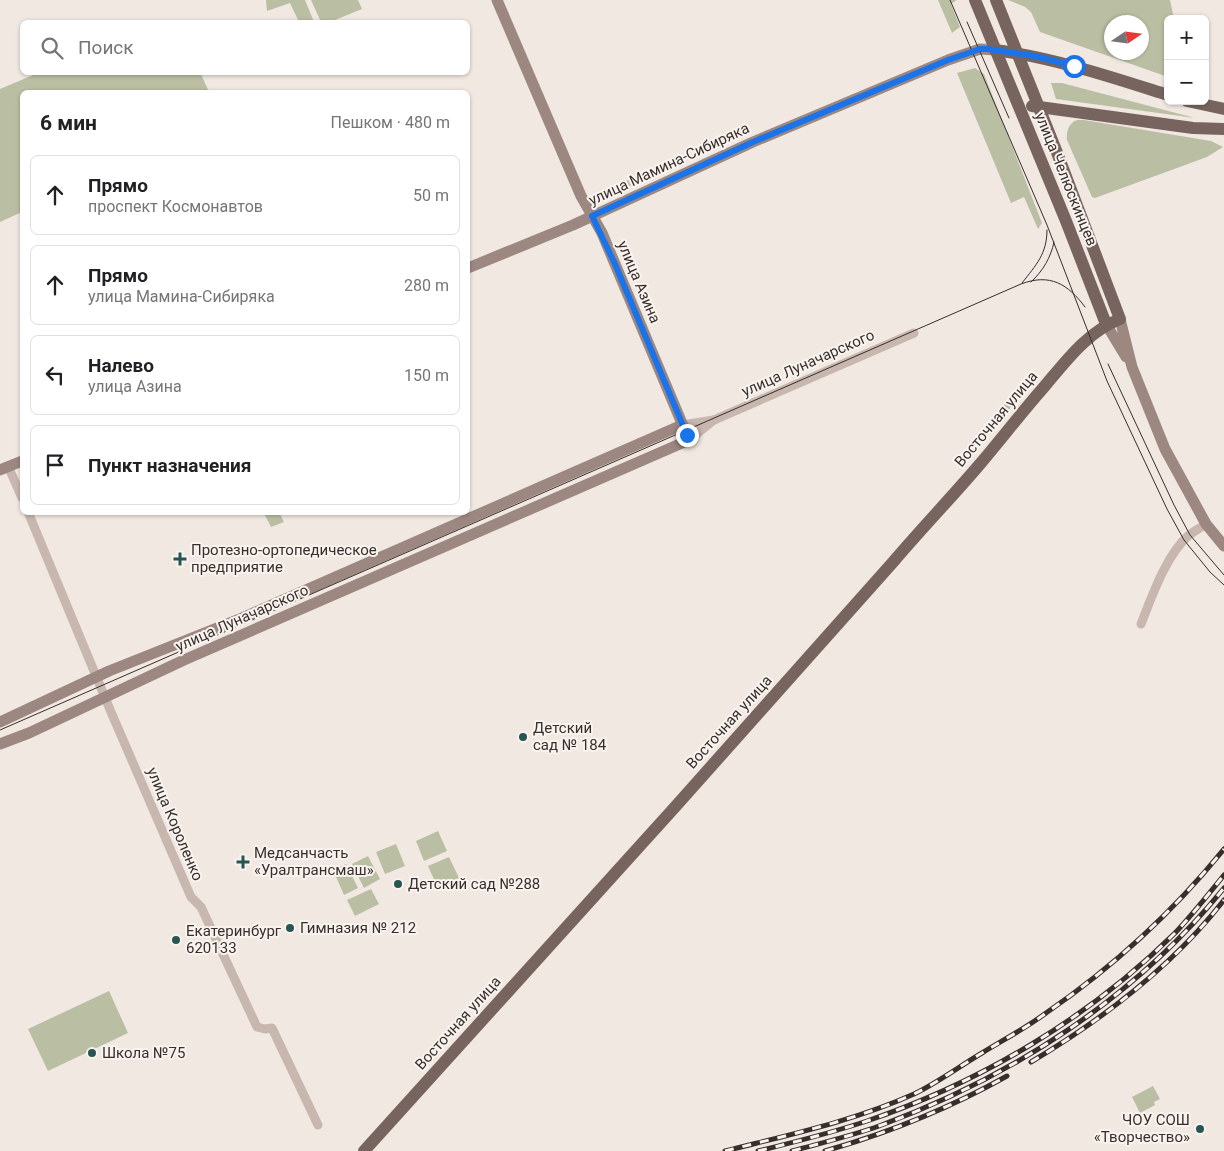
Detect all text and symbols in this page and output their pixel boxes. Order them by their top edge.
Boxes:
north arrow [1104,15,1149,60]
map controls [1164,15,1209,105]
button: + [1164,15,1209,60]
search box [20,20,470,75]
icon: search [38,34,66,62]
text: Поиск [78,36,134,59]
route start [1063,55,1086,78]
button: − [1164,60,1209,105]
street label: улица Челюскинцев [1031,109,1101,249]
text: 6 мин [40,111,97,135]
text: Пешком · 480 m [331,113,450,132]
street label: улица Мамина-Сибиряка [586,119,752,209]
text: Прямо [88,174,148,197]
icon: ahead [41,181,69,209]
text: 50 m [413,186,449,205]
text: проспект Космонавтов [88,197,263,216]
street label: улица Азина [614,238,664,326]
text: Прямо [88,264,148,287]
icon: ahead [41,271,69,299]
text: 280 m [404,276,449,295]
text: улица Мамина-Сибиряка [88,287,275,306]
street label: улица Луначарского [739,326,877,400]
text: Налево [88,354,154,377]
icon: left [41,361,69,389]
text: 150 m [404,366,449,385]
street label: Восточная улица [951,368,1041,470]
text: улица Азина [88,377,182,396]
route end [676,424,699,447]
icon: arrive [41,451,69,479]
text: Пункт назначения [88,454,251,477]
place label: Протезно-ортопедическое предприятие [191,541,377,576]
marker: Протезно-ортопедическое предприятие [173,552,187,566]
street label: улица Луначарского [173,581,311,655]
street label: Восточная улица [682,672,776,772]
place label: Детский сад № 184 [533,719,607,754]
marker: Детский сад № 184 [517,731,529,743]
street label: улица Короленко [143,765,207,883]
place label: Медсанчасть «Уралтрансмаш» [254,844,374,879]
marker: Медсанчасть «Уралтрансмаш» [236,855,250,869]
place label: Детский сад №288 [408,875,540,893]
marker: Детский сад №288 [392,878,404,890]
place label: Гимназия № 212 [300,919,416,937]
place label: Екатеринбург 620133 [186,922,282,957]
marker: Гимназия № 212 [284,922,296,934]
marker: Екатеринбург 620133 [170,934,182,946]
street label: Восточная улица [411,973,505,1073]
place label: Школа №75 [102,1044,185,1062]
marker: Школа №75 [86,1047,98,1059]
place label: ЧОУ СОШ «Творчество» [1094,1111,1190,1146]
marker: ЧОУ СОШ «Творчество» [1194,1123,1206,1135]

